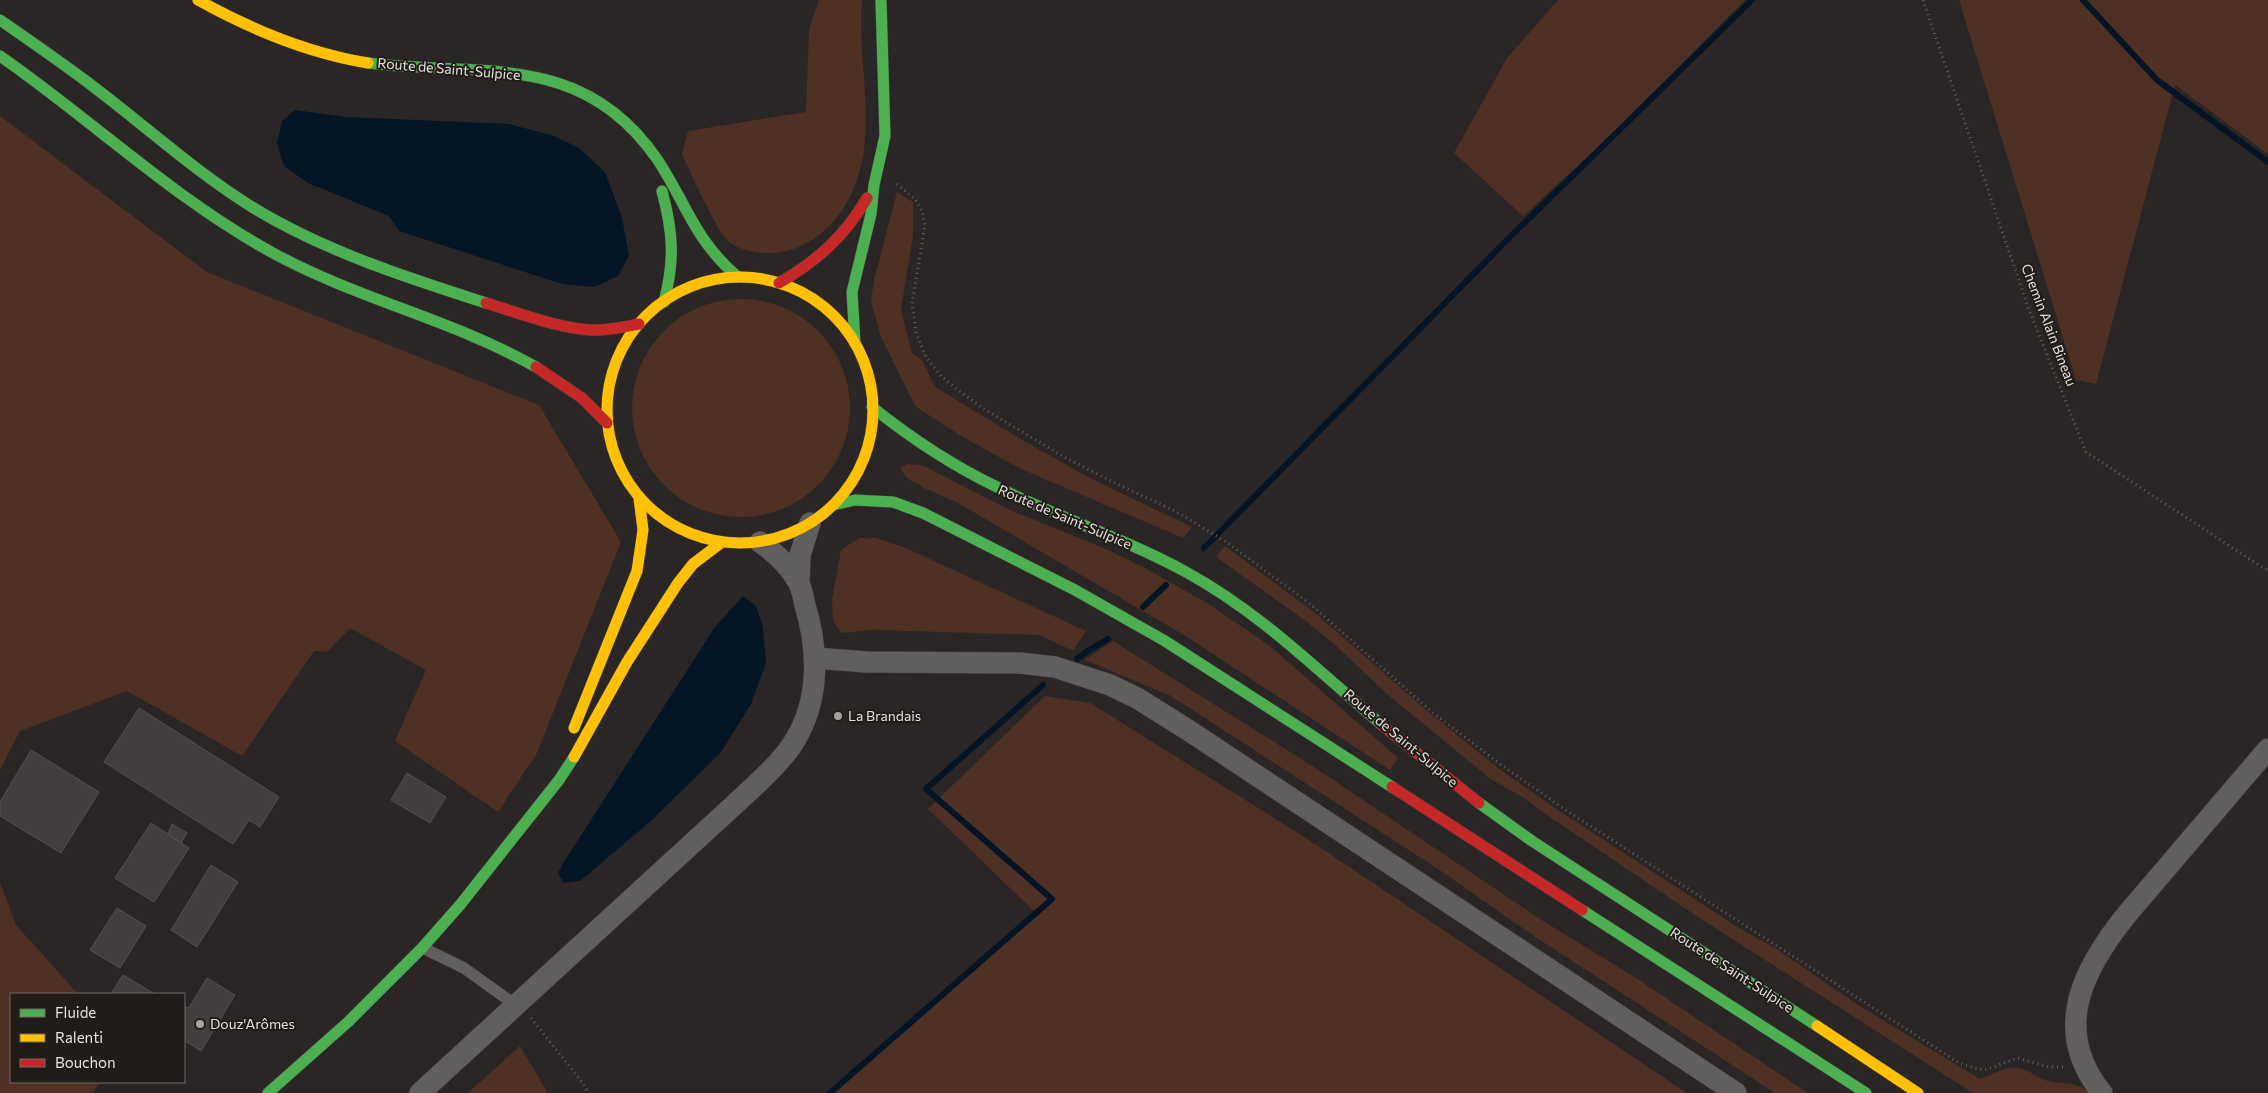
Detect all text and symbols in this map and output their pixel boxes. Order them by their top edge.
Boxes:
street label: Route de Saint-Sulpice [377,54,521,83]
street label: Chemin Alain Bineau [2018,261,2081,388]
street label: Route de Saint-Sulpice [996,481,1135,552]
street label: Route de Saint-Sulpice [1341,685,1462,790]
place label: La Brandais [848,707,921,724]
marker: La Brandais [832,710,844,722]
street label: Route de Saint-Sulpice [1667,923,1797,1016]
legend [10,993,185,1083]
text: Fluide [55,1003,96,1021]
place label: Douz'Arômes [210,1015,295,1032]
marker: Douz'Arômes [194,1018,206,1030]
text: Ralenti [55,1028,103,1046]
text: Bouchon [55,1053,116,1071]

